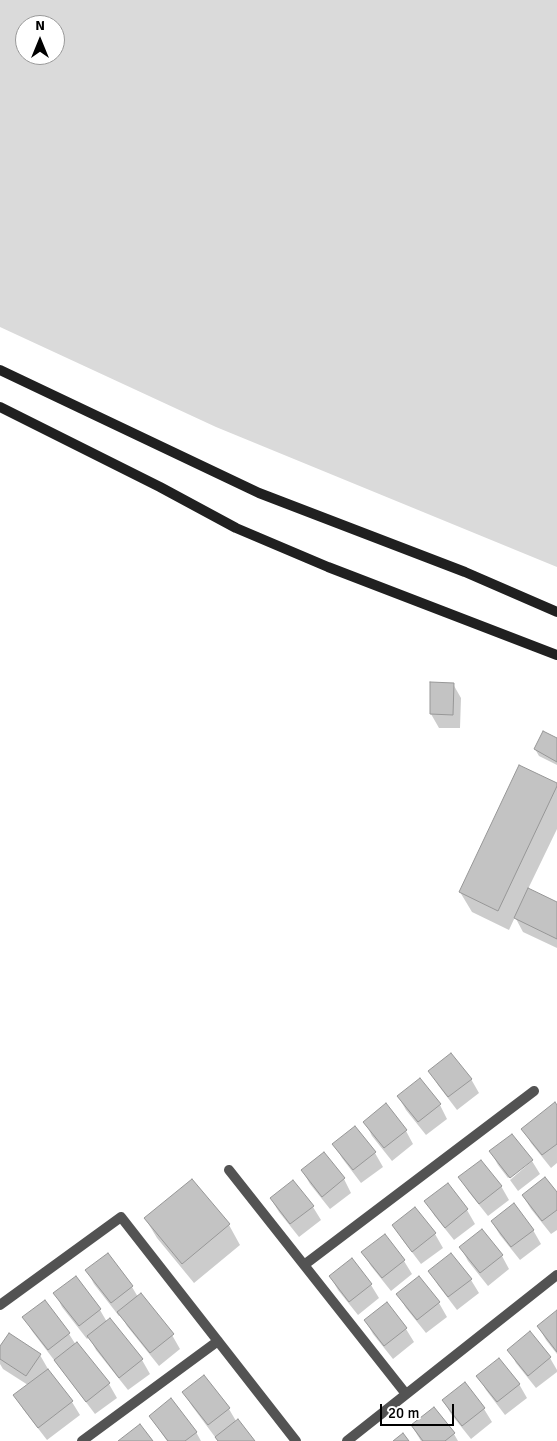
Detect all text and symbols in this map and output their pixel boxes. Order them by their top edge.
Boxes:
north arrow [15,15,65,65]
text: N [35,17,45,34]
scale bar [382,1394,456,1426]
text: 20 m [388,1404,419,1422]

